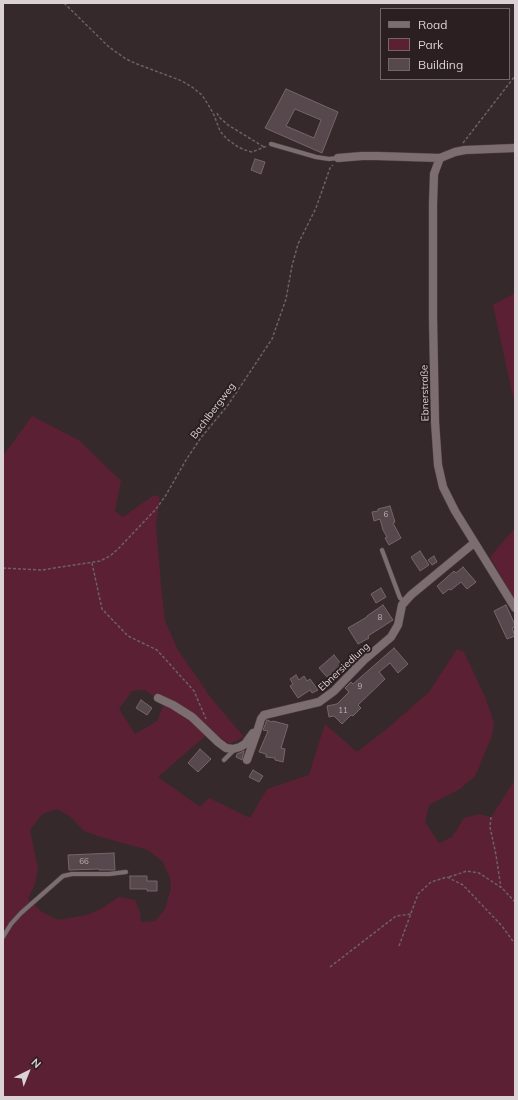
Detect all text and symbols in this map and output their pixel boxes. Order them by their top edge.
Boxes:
legend [380,8,510,80]
text: Road [418,17,447,32]
text: Park [418,37,443,52]
text: Building [418,57,463,72]
street label: Ebnerstraße [419,365,431,421]
street label: Bachlbergweg [188,381,238,441]
house number: 6 [384,510,388,520]
house number: 8 [378,613,382,623]
street label: Ebnersiedlung [316,640,372,694]
house number: 9 [358,682,362,692]
house number: 11 [338,706,348,716]
house number: 66 [79,857,89,867]
north arrow [8,1052,48,1092]
text: N [28,1055,44,1071]

